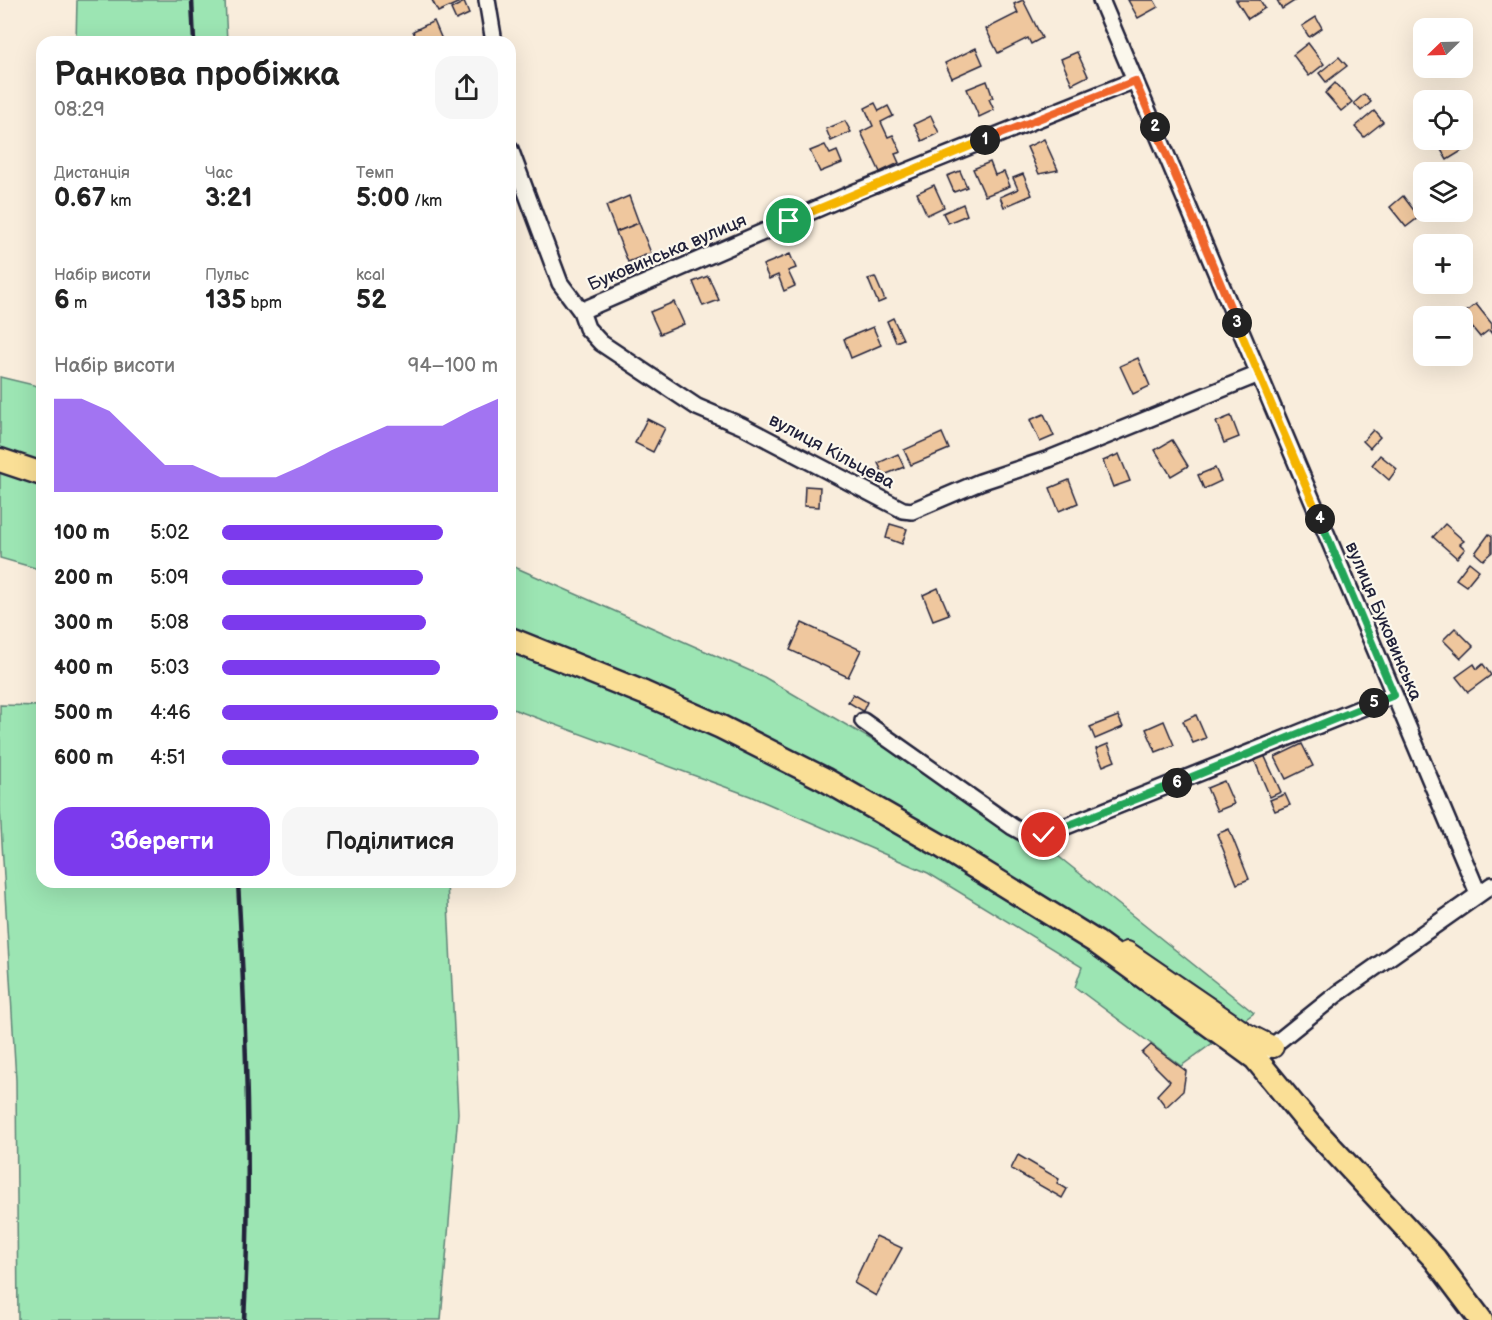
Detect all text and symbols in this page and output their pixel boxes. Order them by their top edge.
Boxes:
north arrow [1413,18,1473,78]
map controls [1413,18,1473,366]
text: Ранкова пробіжка [54,55,339,95]
button: share [435,56,498,119]
button: locate [1413,90,1473,150]
text: 08:29 [54,98,105,122]
pin: 2 [1140,112,1170,142]
text: 2 [1150,117,1160,136]
pin: 1 [970,125,1000,155]
text: 1 [982,130,988,149]
button: layers [1413,162,1473,222]
text: Дистанція [54,164,130,183]
text: Час [205,164,233,183]
text: Темп [356,164,394,183]
text: 0.67 [54,183,106,214]
text: 3:21 [205,183,252,214]
text: 5:00 [356,183,410,214]
text: km [106,192,131,211]
text: /km [410,192,442,211]
pin [763,195,814,246]
icon: arrive [772,204,805,237]
street label: Буковинська вулиця [585,210,750,295]
button: + [1413,234,1473,294]
text: Набір висоти [54,266,151,285]
text: Пульс [205,266,249,285]
text: kcal [356,266,385,285]
text: 6 [54,285,70,316]
text: 135 [205,285,246,316]
text: 52 [356,285,387,316]
text: m [70,294,87,313]
text: bpm [246,294,282,313]
button: − [1413,306,1473,366]
pin: 3 [1222,308,1252,338]
text: 3 [1232,313,1242,332]
text: Набір висоти [54,354,175,378]
text: 94–100 m [408,354,498,378]
street label: вулиця Кільцева [765,409,898,494]
pin: 4 [1305,504,1335,534]
text: 4 [1315,509,1325,528]
text: 100 m [54,521,110,545]
text: 5:02 [150,521,189,545]
street label: вулиця Буковинська [1341,539,1427,704]
text: 200 m [54,566,113,590]
text: 5:09 [150,566,189,590]
text: 300 m [54,611,113,635]
text: 5:08 [150,611,189,635]
text: 400 m [54,656,113,680]
text: 5:03 [150,656,190,680]
pin: 5 [1359,688,1389,718]
text: 5 [1369,693,1379,712]
text: 500 m [54,701,113,725]
text: 4:46 [150,701,191,725]
text: 600 m [54,746,114,770]
text: 4:51 [150,746,185,770]
pin: 6 [1162,768,1192,798]
text: 6 [1172,773,1182,792]
button: Зберегти [54,807,270,876]
button: Поділитися [282,807,498,876]
pin [1018,809,1069,860]
icon: check [1027,818,1060,851]

